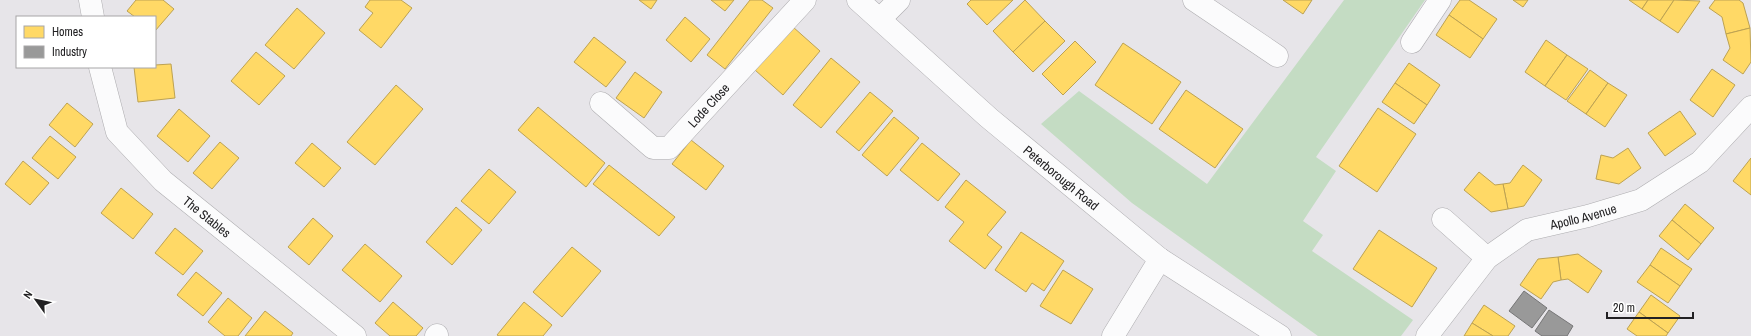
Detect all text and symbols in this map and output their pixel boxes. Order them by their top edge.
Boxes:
legend [16,16,156,68]
text: Homes [52,24,83,40]
text: Industry [52,44,87,60]
street label: Lode Close [684,79,733,131]
street label: Peterborough Road [1020,141,1103,214]
street label: The Stables [180,192,235,241]
street label: Apollo Avenue [1547,199,1619,233]
north arrow [16,280,56,320]
text: N [20,288,35,301]
scale bar [1607,294,1693,320]
text: 20 m [1613,300,1635,316]

